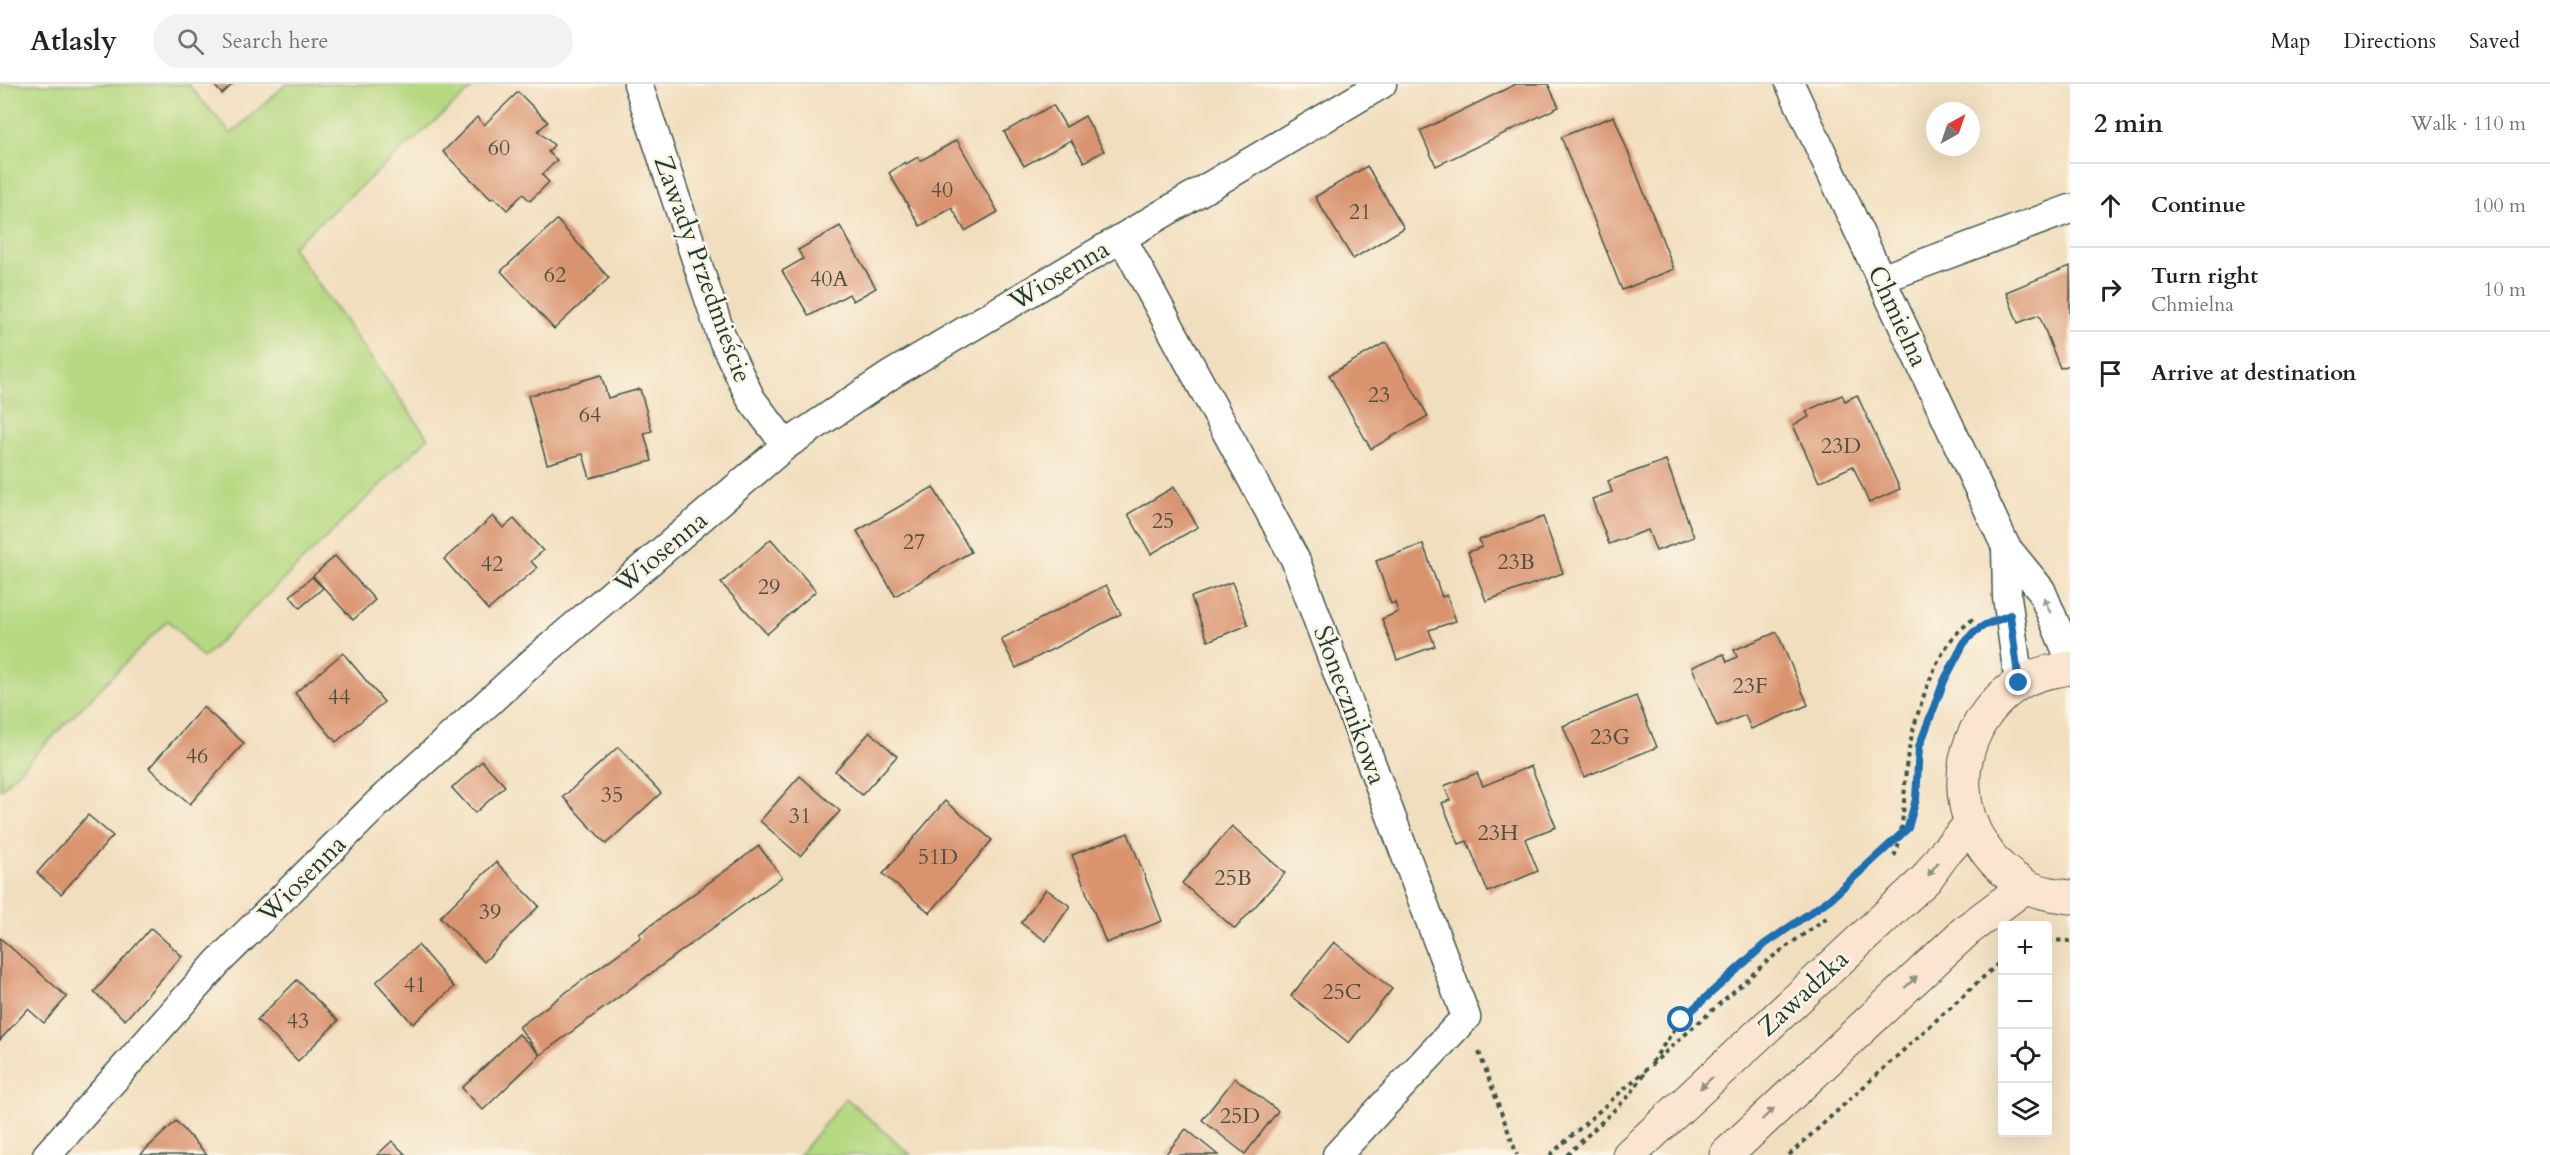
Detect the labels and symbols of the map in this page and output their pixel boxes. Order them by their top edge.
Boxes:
north arrow [1926,102,1980,156]
house number: 60 [488,133,510,163]
street label: Zawady Przedmieście [646,151,760,387]
house number: 40 [931,175,953,205]
house number: 21 [1349,197,1371,227]
street label: Wiosenna [1001,231,1116,319]
house number: 62 [544,260,566,290]
street label: Chmielna [1859,260,1937,372]
house number: 40A [810,264,848,294]
house number: 23 [1368,380,1390,410]
house number: 64 [579,400,601,430]
house number: 23D [1821,431,1861,461]
street label: Wiosenna [606,503,715,602]
house number: 25 [1152,506,1174,536]
house number: 27 [903,527,925,557]
house number: 23B [1497,547,1535,577]
house number: 42 [481,549,503,579]
house number: 29 [758,572,780,602]
one-way arrow [2042,596,2052,614]
street label: Słonecznikowa [1305,621,1395,789]
route end [2005,669,2031,695]
house number: 23F [1732,671,1768,701]
house number: 44 [328,682,350,712]
house number: 23G [1590,722,1630,752]
house number: 46 [186,741,208,771]
house number: 35 [601,780,623,810]
house number: 31 [789,801,811,831]
house number: 23H [1478,818,1518,848]
street label: Wiosenna [250,827,354,931]
house number: 51D [918,842,958,872]
one-way arrow [1927,862,1939,877]
house number: 25B [1214,863,1252,893]
house number: 39 [479,897,501,927]
street label: Zawadzka [1750,942,1856,1044]
house number: 41 [404,970,426,1000]
one-way arrow [1903,975,1918,989]
house number: 25C [1322,977,1362,1007]
house number: 43 [287,1006,309,1036]
route start [1667,1006,1693,1032]
one-way arrow [1699,1076,1714,1090]
house number: 25D [1220,1101,1260,1131]
one-way arrow [1760,1108,1774,1122]

